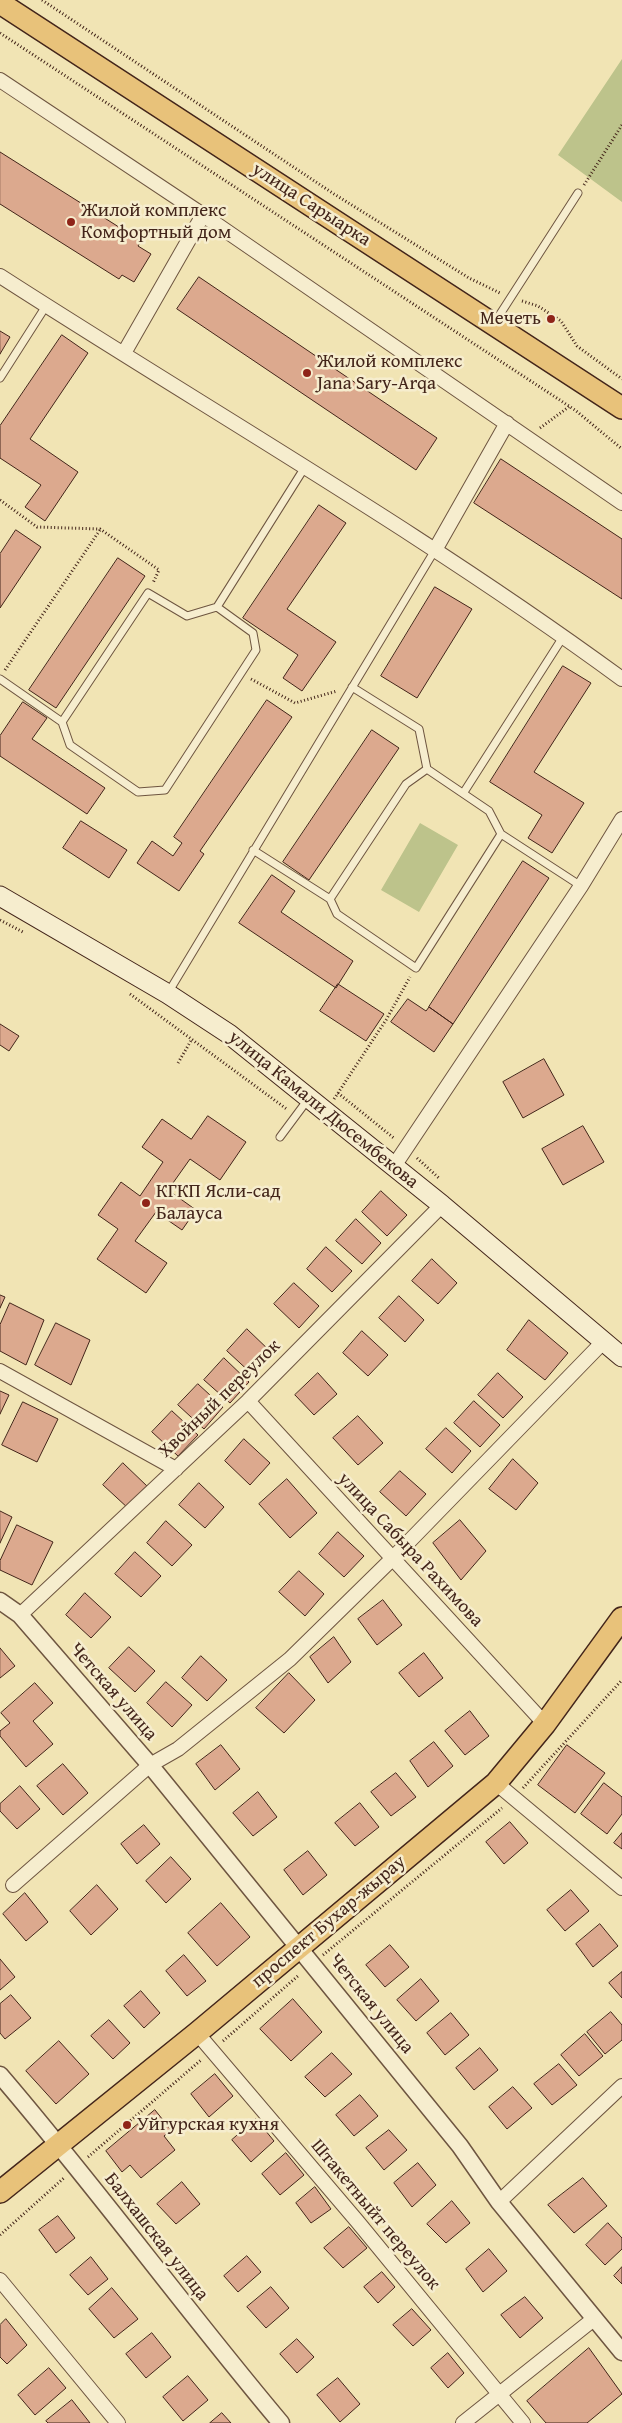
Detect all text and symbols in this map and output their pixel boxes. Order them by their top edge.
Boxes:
street label: улица Сарыарка [247,158,375,252]
place label: Жилой комплекс Комфортный дом [81,200,231,244]
marker: Жилой комплекс Комфортный дом [65,216,77,228]
place label: Мечеть [480,308,541,330]
marker: Мечеть [545,313,557,325]
place label: Жилой комплекс Jana Sary-Arqa [317,351,462,395]
marker: Жилой комплекс Jana Sary-Arqa [301,367,313,379]
street label: улица Камали Дюсембекова [223,1026,423,1194]
place label: КГКП Ясли-сад Балауса [156,1181,281,1225]
marker: КГКП Ясли-сад Балауса [140,1197,152,1209]
street label: Хвойный переулок [154,1335,286,1463]
street label: улица Сабыра Рахимова [332,1468,488,1632]
street label: Четская улица [64,1638,162,1746]
street label: проспект Бухар-жырау [247,1851,411,1993]
street label: Четская улица [324,1949,418,2059]
place label: Уйгурская кухня [137,2114,279,2136]
marker: Уйгурская кухня [121,2119,133,2131]
street label: Штакетныйт переулок [305,2135,445,2295]
street label: Балхашская улица [99,2169,213,2305]

